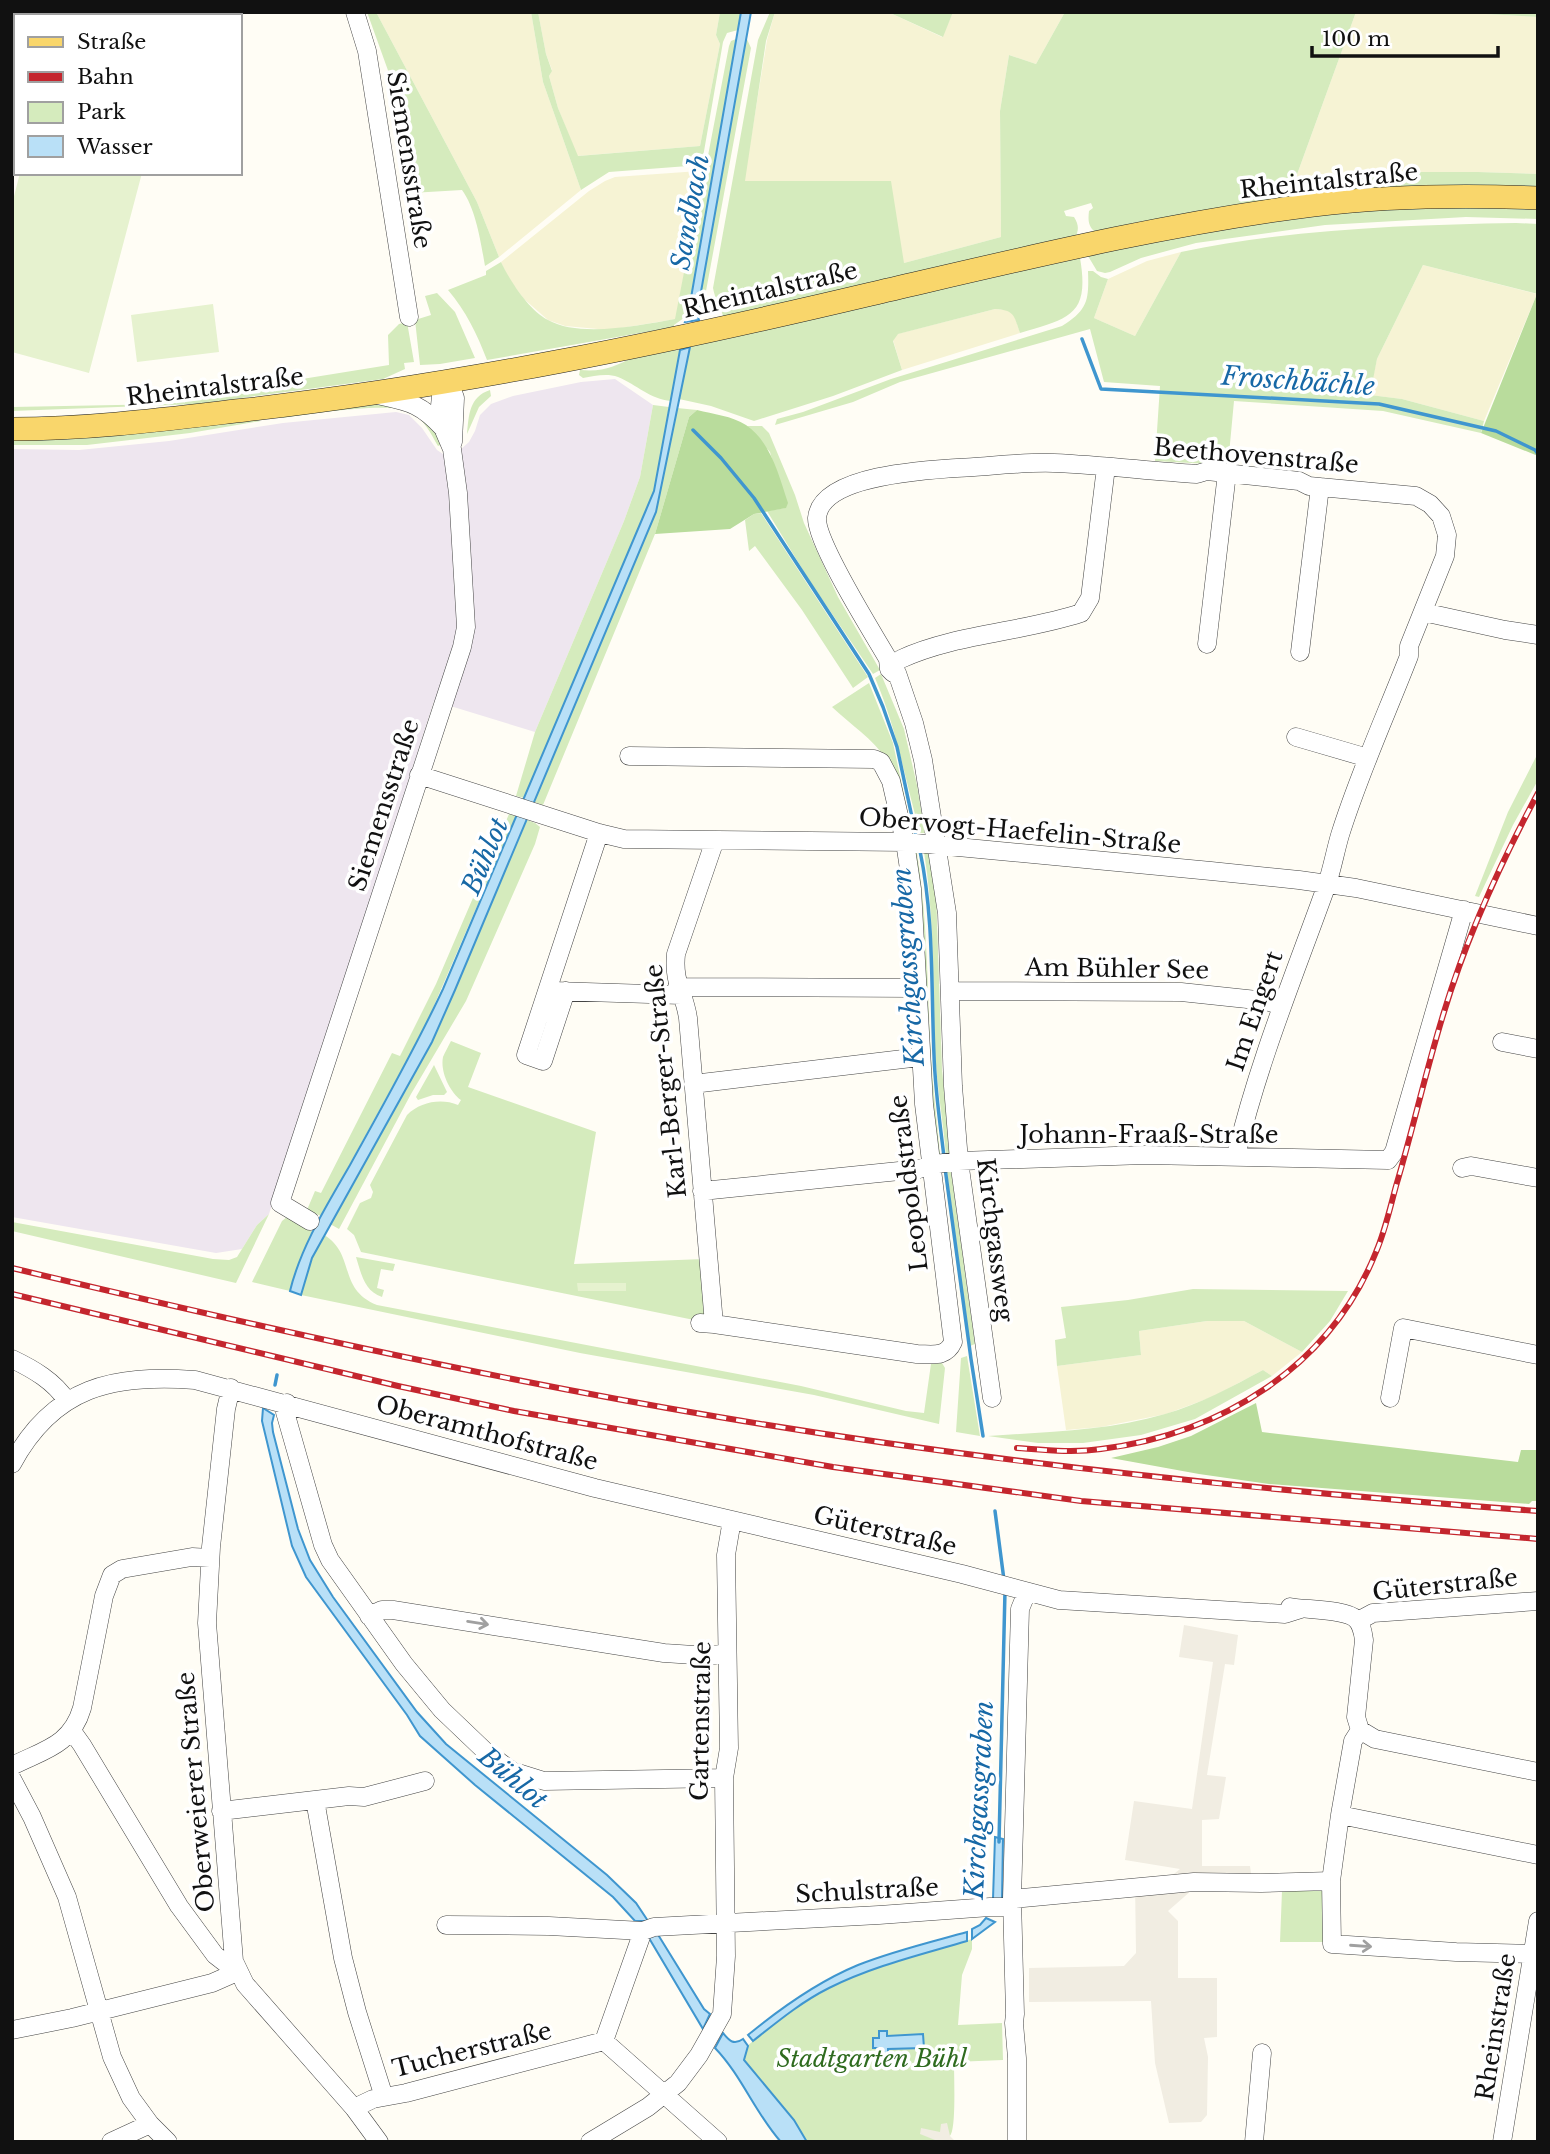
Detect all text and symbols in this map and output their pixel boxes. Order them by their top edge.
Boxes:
legend [14,14,242,175]
scale bar [1312,14,1498,58]
text: 100 m [1322,26,1390,52]
text: Straße [77,29,146,55]
text: Bahn [77,64,134,90]
street label: Siemensstraße [381,69,438,251]
text: Park [77,99,126,125]
text: Wasser [76,134,153,160]
water label: Sandbach [664,152,716,272]
street label: Rheintalstraße [1238,157,1419,204]
street label: Rheintalstraße [679,255,860,324]
water label: Froschbächle [1219,360,1376,402]
street label: Rheintalstraße [124,361,306,412]
street label: Beethovenstraße [1152,432,1360,479]
street label: Siemensstraße [342,715,425,895]
street label: Obervogt-Haefelin-Straße [858,802,1182,859]
water label: Bühlot [454,812,516,900]
water label: Kirchgassgraben [885,867,931,1068]
street label: Im Engert [1220,947,1289,1075]
street label: Am Bühler See [1024,952,1209,985]
street label: Karl-Berger-Straße [639,963,692,1199]
street label: Leopoldstraße [883,1093,934,1273]
street label: Johann-Fraaß-Straße [1017,1120,1278,1149]
street label: Kirchgassweg [971,1156,1020,1324]
street label: Oberamthofstraße [373,1389,601,1476]
street label: Güterstraße [811,1500,960,1561]
street label: Güterstraße [1371,1562,1519,1607]
one-way arrow [466,1616,488,1629]
street label: Gartenstraße [685,1641,716,1801]
street label: Oberweierer Straße [171,1671,220,1913]
water label: Kirchgassgraben [958,1700,1000,1901]
water label: Bühlot [471,1739,554,1816]
street label: Schulstraße [795,1872,939,1909]
one-way arrow [1349,1940,1372,1953]
street label: Rheinstraße [1470,1951,1521,2103]
street label: Tucherstraße [389,2016,555,2083]
park label: Stadtgarten Bühl [777,2044,968,2073]

